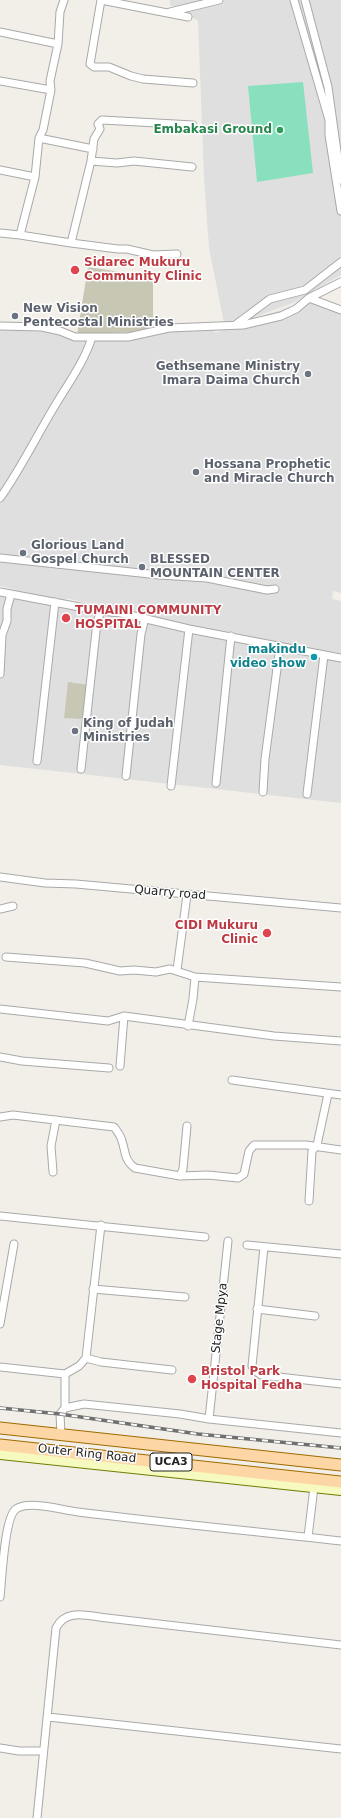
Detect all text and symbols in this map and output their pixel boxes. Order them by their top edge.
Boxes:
place label: Embakasi Ground [153,123,272,137]
marker: Embakasi Ground [275,125,285,135]
place label: Sidarec Mukuru Community Clinic [84,256,202,284]
marker: Sidarec Mukuru Community Clinic [69,264,81,276]
place label: New Vision Pentecostal Ministries [23,302,174,330]
marker: New Vision Pentecostal Ministries [10,311,20,321]
place label: Gethsemane Ministry Imara Daima Church [156,360,300,388]
marker: Gethsemane Ministry Imara Daima Church [303,369,313,379]
place label: Hossana Prophetic and Miracle Church [204,458,334,486]
marker: Hossana Prophetic and Miracle Church [191,467,201,477]
place label: Glorious Land Gospel Church [31,539,129,567]
marker: Glorious Land Gospel Church [18,548,28,558]
place label: BLESSED MOUNTAIN CENTER [150,553,280,581]
marker: BLESSED MOUNTAIN CENTER [137,562,147,572]
place label: TUMAINI COMMUNITY HOSPITAL [75,604,221,632]
marker: TUMAINI COMMUNITY HOSPITAL [60,612,72,624]
place label: makindu video show [230,643,306,671]
marker: makindu video show [309,652,319,662]
place label: King of Judah Ministries [83,717,174,745]
marker: King of Judah Ministries [70,726,80,736]
street label: Quarry road [134,883,206,903]
place label: CIDI Mukuru Clinic [175,919,258,947]
marker: CIDI Mukuru Clinic [261,927,273,939]
street label: Stage Mpya [209,1282,231,1354]
place label: Bristol Park Hospital Fedha [201,1365,302,1393]
marker: Bristol Park Hospital Fedha [186,1373,198,1385]
street label: Outer Ring Road [37,1442,137,1466]
road number: UCA3 [150,1453,192,1471]

